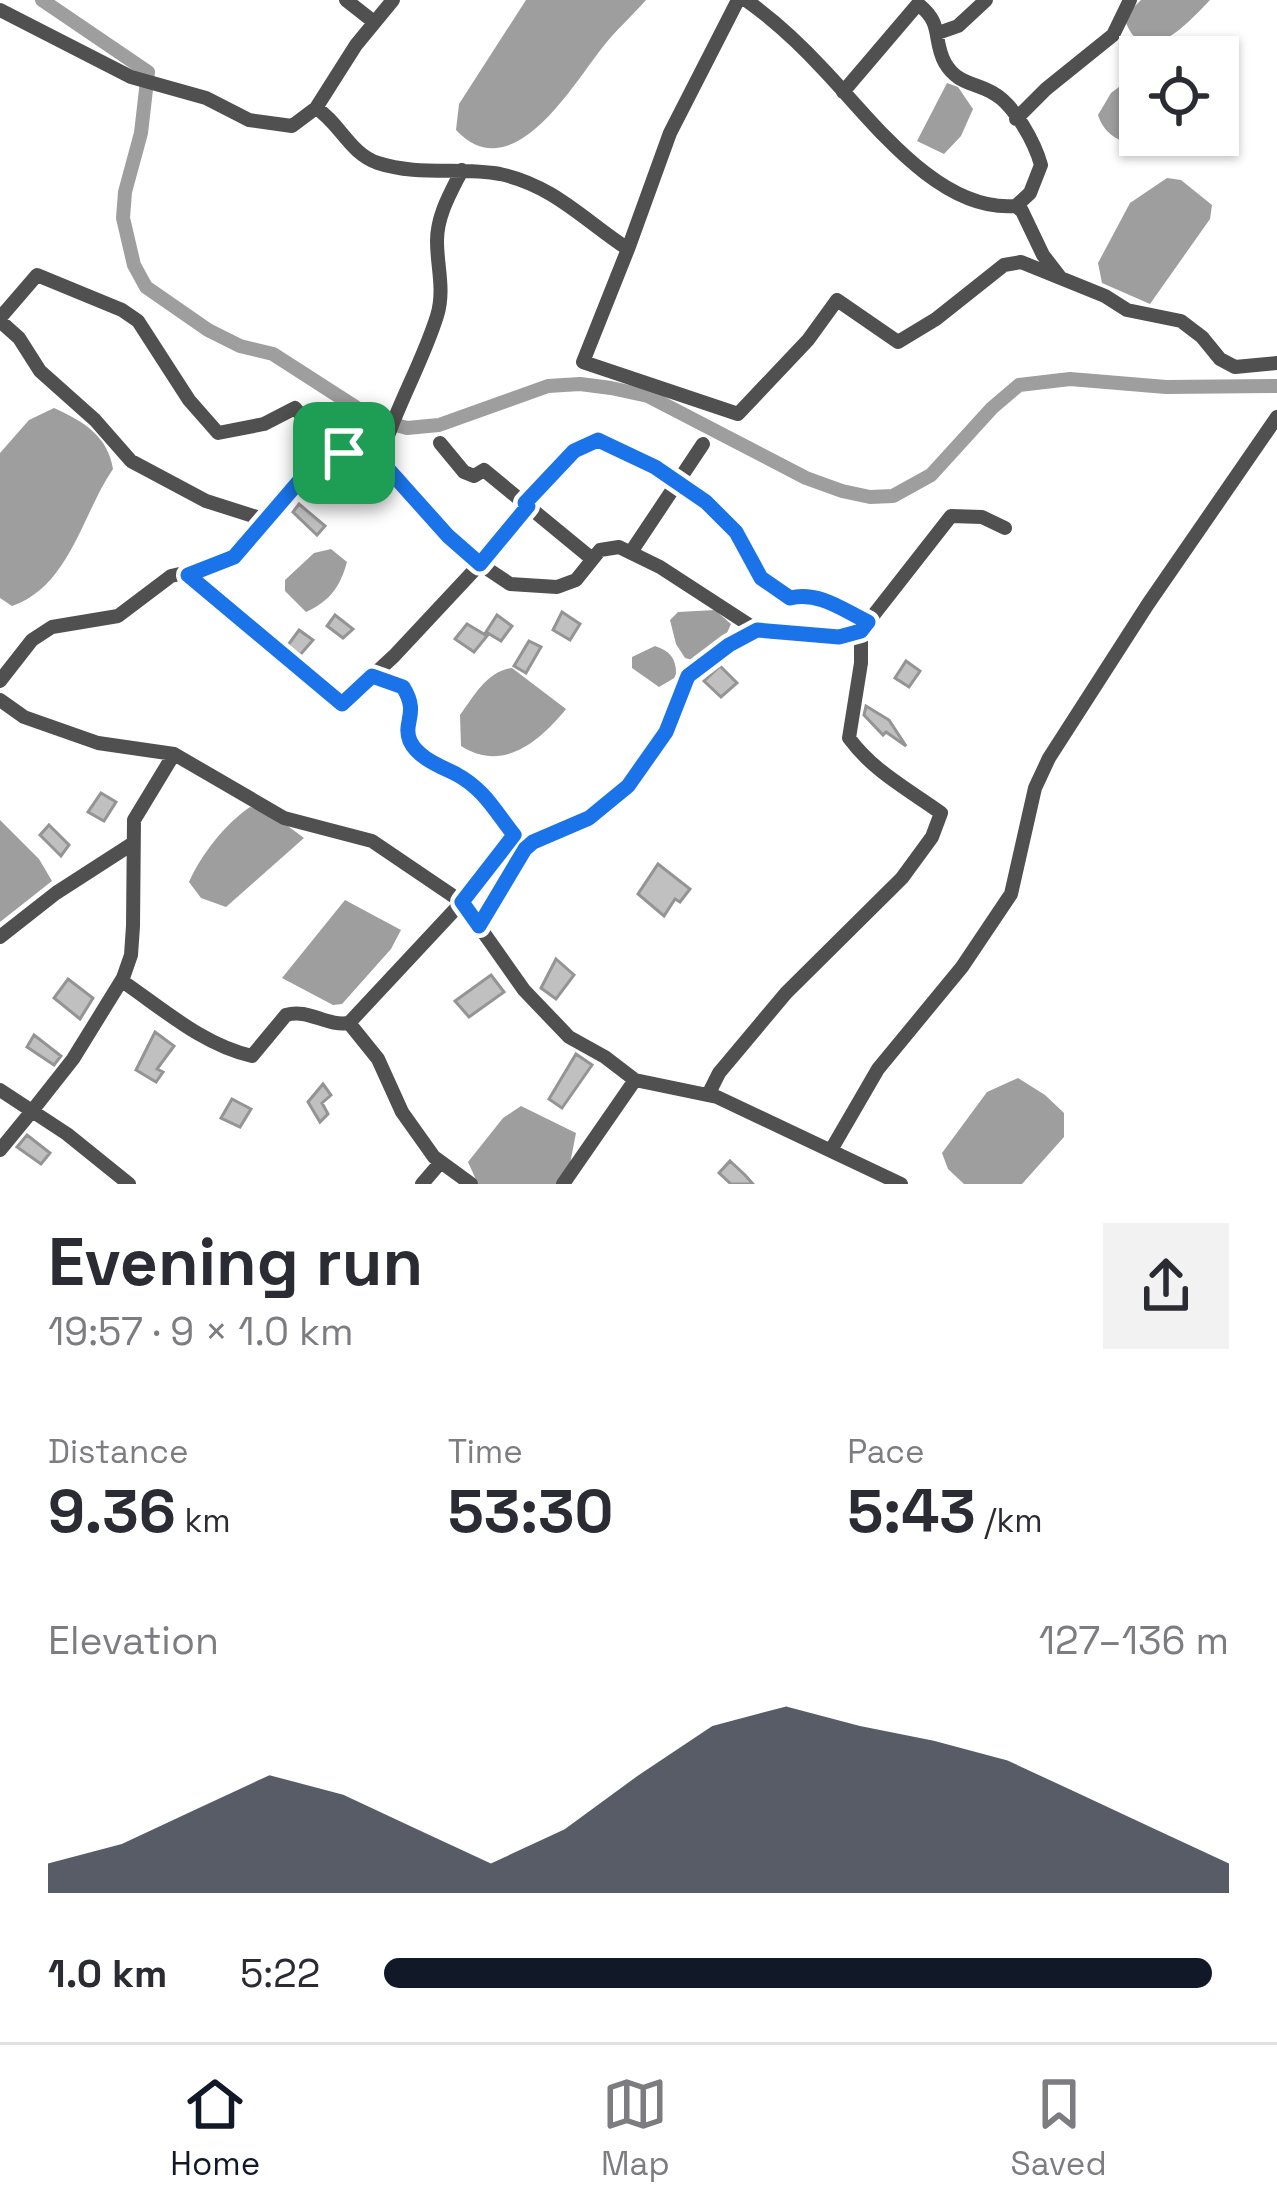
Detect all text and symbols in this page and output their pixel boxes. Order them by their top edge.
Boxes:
map controls [1119,36,1239,156]
button: locate [1119,36,1239,156]
pin [293,402,395,504]
icon: arrive [311,420,377,486]
text: Evening run [48,1220,423,1304]
button: share [1103,1223,1229,1349]
text: 19:57 · 9 × 1.0 km [48,1307,353,1356]
text: Distance [48,1431,189,1473]
text: Time [448,1431,523,1473]
text: Pace [847,1431,925,1473]
text: 9.36 [48,1473,176,1550]
text: 53:30 [448,1473,613,1550]
text: 5:43 [847,1473,976,1550]
text: km [176,1500,231,1542]
text: /km [976,1500,1043,1542]
text: Elevation [48,1616,219,1665]
text: 127–136 m [1039,1616,1229,1665]
text: 1.0 km [48,1949,167,1998]
text: 5:22 [240,1949,320,1998]
tab: Home [170,2071,260,2185]
tab: Map [601,2071,670,2185]
tab: Saved [1010,2071,1107,2185]

